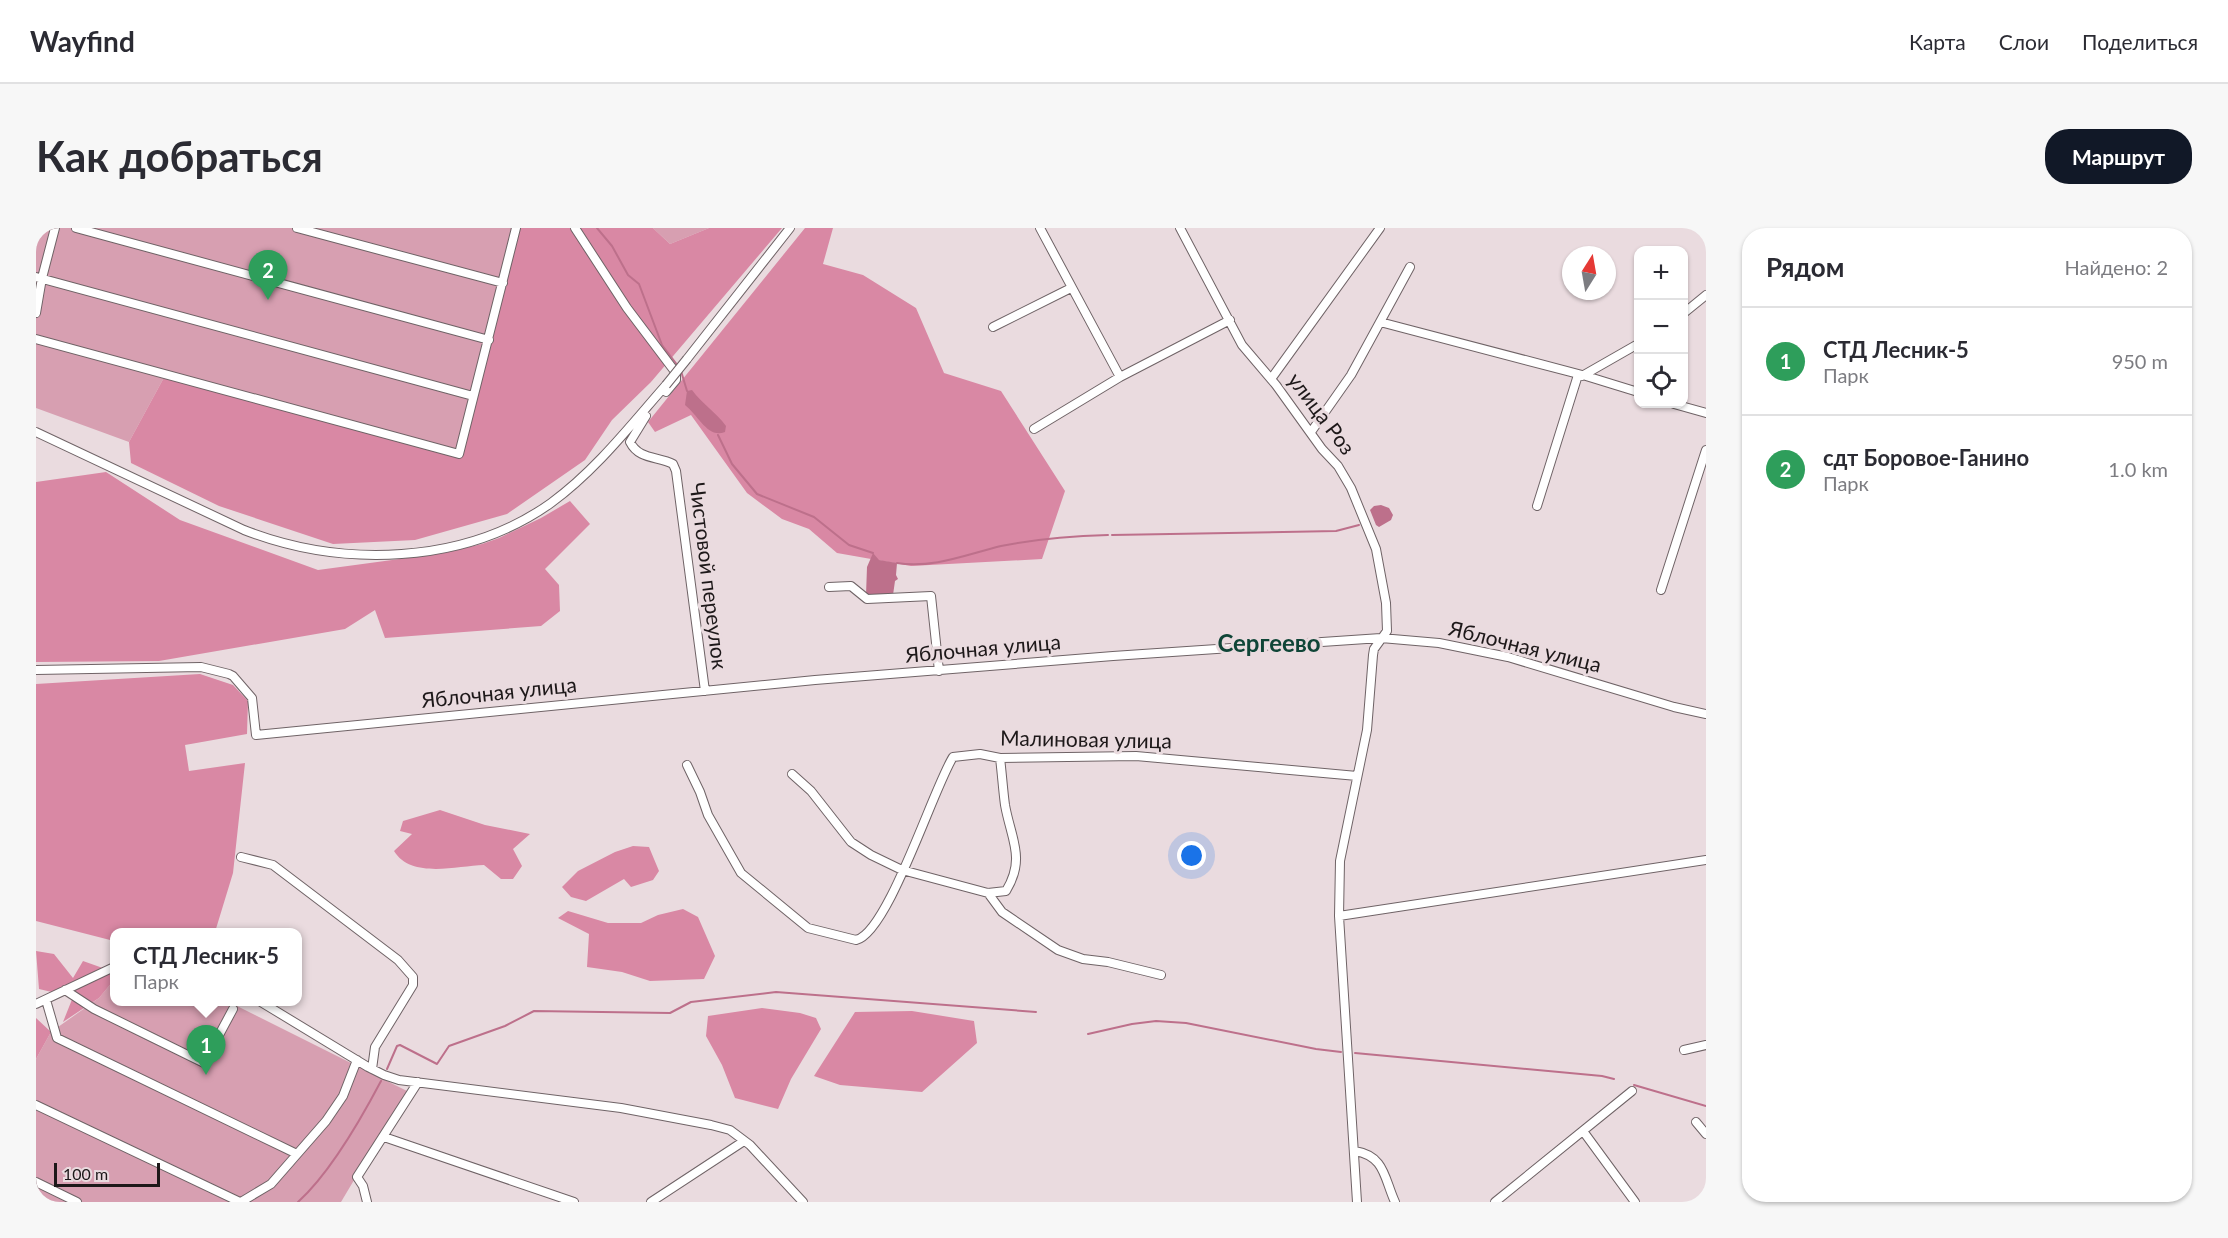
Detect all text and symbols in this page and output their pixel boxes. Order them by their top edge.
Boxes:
text: Wayfind [30,24,135,58]
text: Карта [1909,29,1966,54]
text: Слои [1999,29,2049,54]
text: Поделиться [2082,29,2198,54]
button: Маршрут [2045,129,2192,184]
text: Как добраться [36,131,323,181]
north arrow [1562,246,1616,300]
map controls [1634,246,1688,408]
button: + [1634,246,1688,300]
pin: 2 [248,250,288,300]
text: Рядом [1766,251,1844,283]
text: Найдено: 2 [2065,255,2168,279]
button: − [1634,300,1688,354]
text: СТД Лесник-5 [1823,336,1969,363]
text: 1 [1780,349,1791,373]
text: 950 m [2112,349,2168,373]
button: locate [1634,354,1688,408]
text: Парк [1823,363,1869,387]
street label: улица Роз [1283,367,1361,459]
text: сдт Боровое-Ганино [1823,444,2029,471]
text: 2 [1780,457,1791,481]
text: 1.0 km [2108,457,2168,481]
text: Парк [1823,471,1869,495]
street label: Чистовой переулок [686,481,733,671]
street label: Яблочная улица [1446,614,1604,677]
street label: Яблочная улица [903,628,1062,667]
district label: Сергеево [1217,628,1321,657]
street label: Яблочная улица [419,671,578,712]
street label: Малиновая улица [1000,725,1172,752]
your location [1177,841,1206,870]
popup [110,928,302,1006]
text: СТД Лесник-5 [133,942,279,969]
text: Парк [133,969,179,993]
pin: 1 [186,1026,226,1075]
scale bar [54,1160,160,1188]
text: 100 m [63,1164,108,1183]

